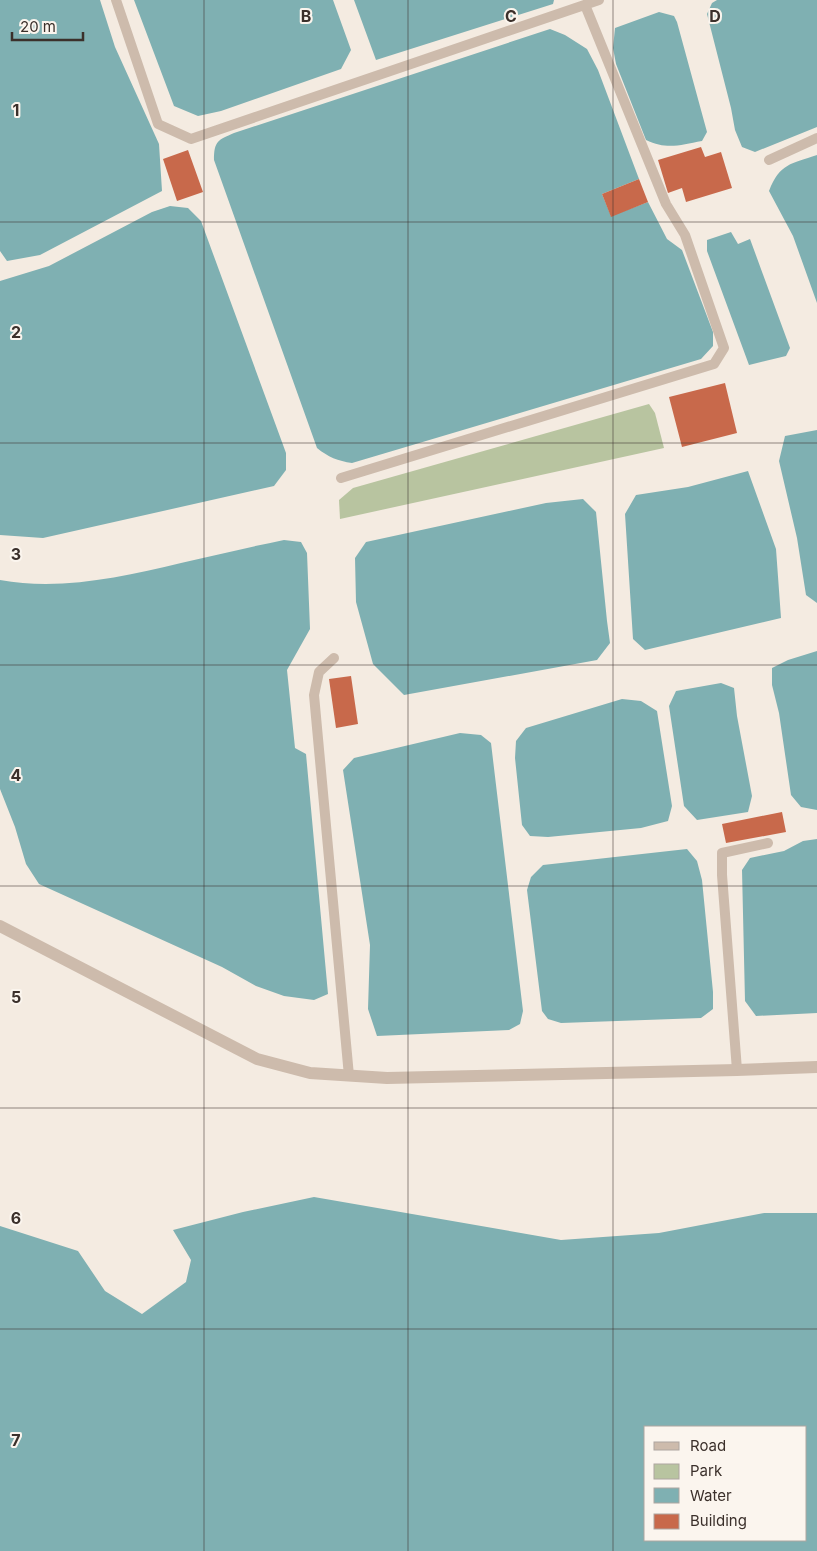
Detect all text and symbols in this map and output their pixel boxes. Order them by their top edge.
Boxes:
text: B [301,6,311,26]
text: C [505,6,517,26]
text: D [709,6,721,26]
scale bar [12,10,84,42]
text: 20 m [20,17,56,36]
text: 1 [13,100,19,120]
text: 2 [11,322,21,342]
text: 3 [11,544,21,564]
text: 4 [11,765,22,785]
text: 5 [11,987,21,1007]
text: 6 [11,1208,21,1228]
legend [644,1426,807,1541]
text: 7 [11,1430,21,1450]
text: Road [690,1436,726,1455]
text: Park [690,1461,723,1480]
text: Water [690,1486,732,1505]
text: Building [690,1511,747,1530]

